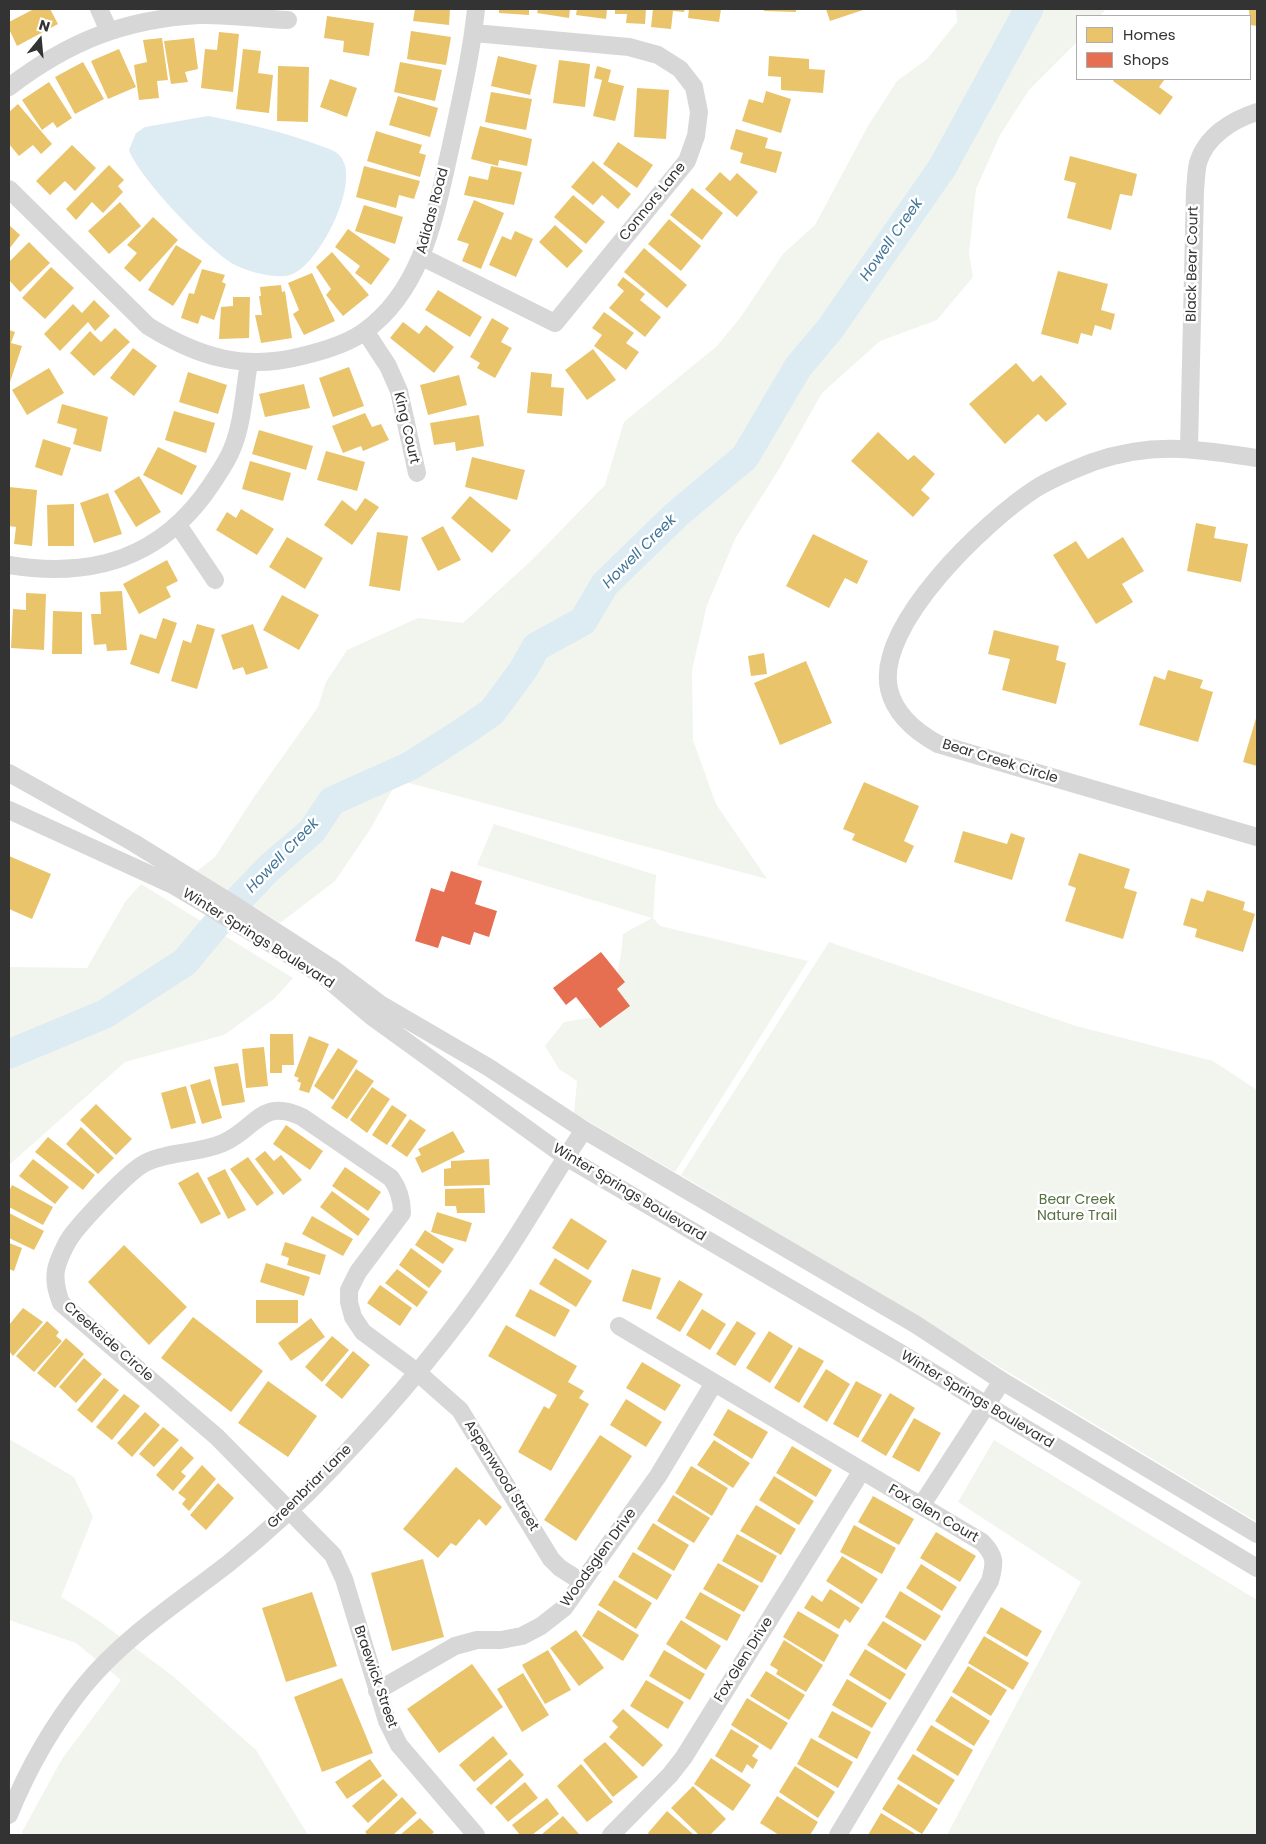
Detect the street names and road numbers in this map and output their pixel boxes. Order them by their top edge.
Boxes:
street label: Connors Lane [616,159,690,245]
street label: Adidas Road [413,166,453,256]
street label: Black Bear Court [1184,206,1202,322]
street label: King Court [390,391,422,465]
street label: Bear Creek Circle [940,736,1060,788]
street label: Winter Springs Boulevard [179,885,337,993]
street label: Winter Springs Boulevard [550,1141,708,1245]
street label: Creekside Circle [60,1298,156,1386]
street label: Winter Springs Boulevard [898,1348,1056,1452]
street label: Aspenwood Street [460,1418,542,1534]
street label: Greenbriar Lane [264,1441,356,1533]
street label: Fox Glen Court [885,1481,981,1547]
street label: Woodsglen Drive [558,1505,640,1611]
street label: Fox Glen Drive [711,1614,777,1706]
street label: Braewick Street [350,1624,400,1730]

